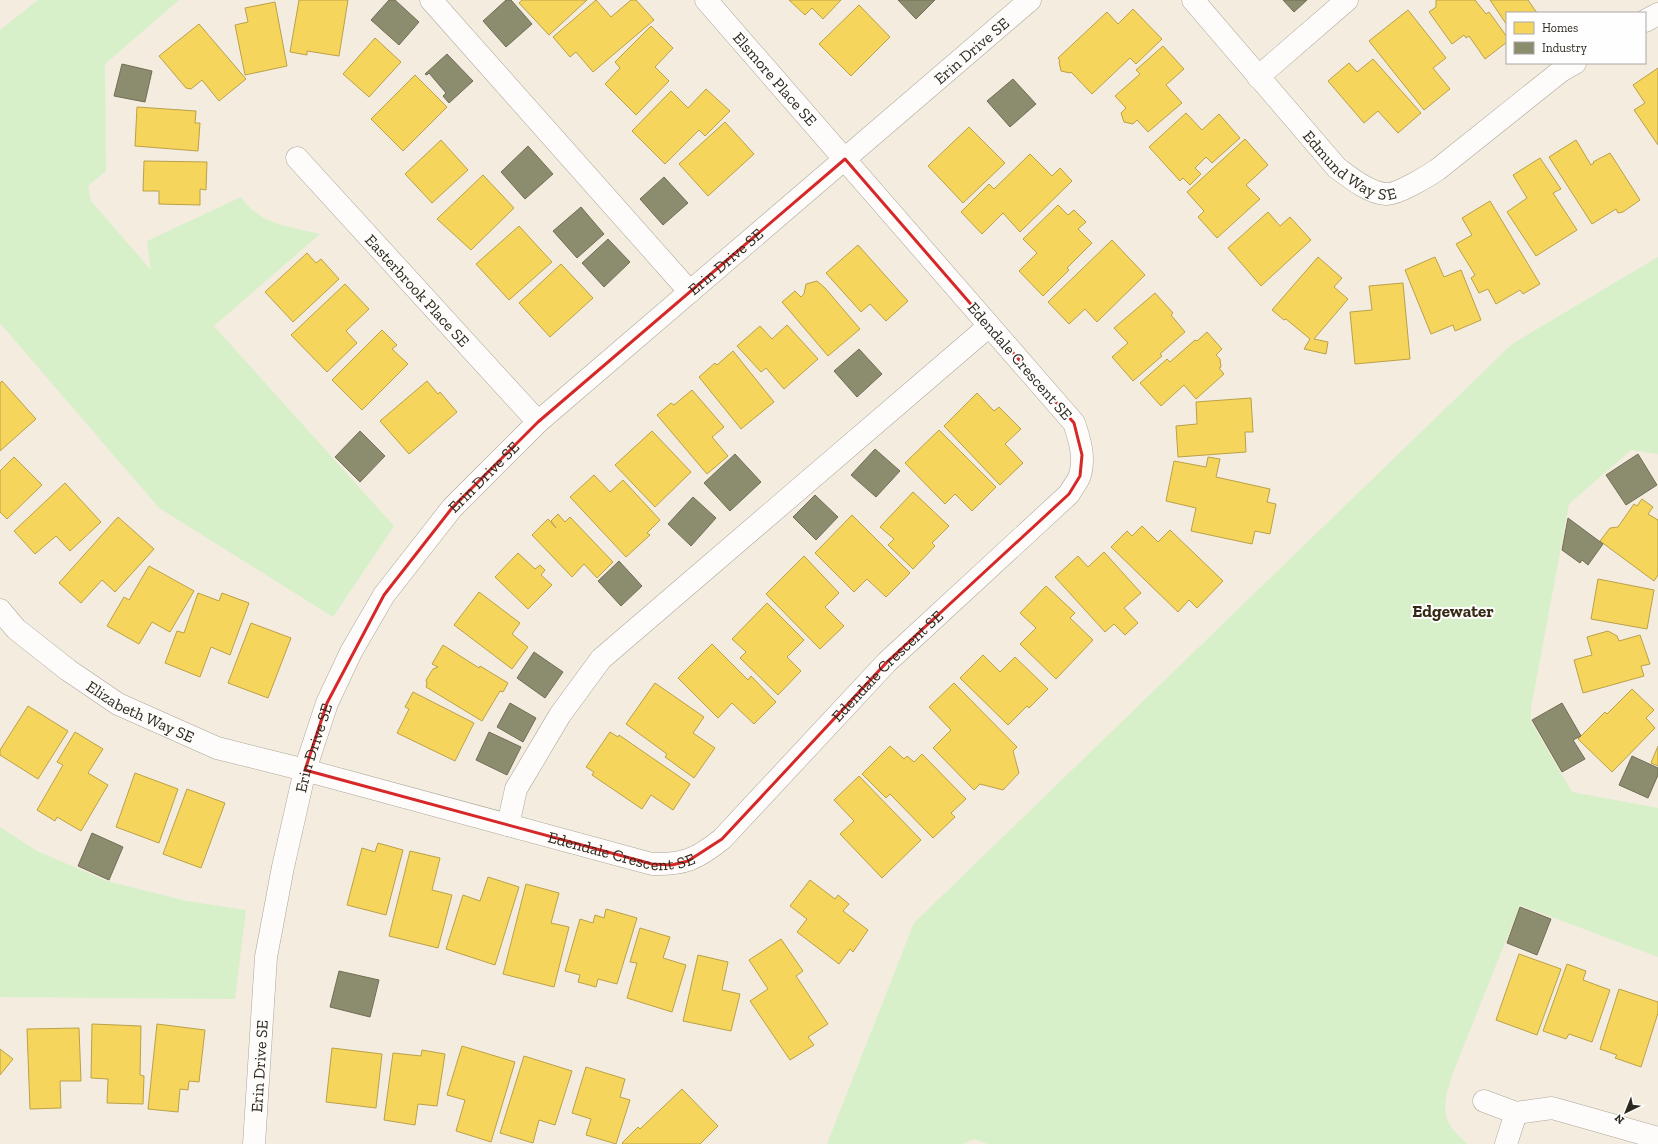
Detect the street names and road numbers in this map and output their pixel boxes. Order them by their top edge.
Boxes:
street label: Erin Drive SE [930,13,1013,88]
street label: Elsmore Place SE [729,28,821,130]
street label: Edmund Way SE [1299,126,1398,204]
street label: Erin Drive SE [684,224,767,299]
street label: Easterbrook Place SE [362,230,474,350]
street label: Edendale Crescent SE [964,298,1076,424]
street label: Erin Drive SE [444,437,523,516]
street label: Edendale Crescent SE [827,606,947,725]
street label: Elizabeth Way SE [83,676,197,746]
street label: Erin Drive SE [291,701,336,794]
street label: Edendale Crescent SE [546,827,698,874]
street label: Erin Drive SE [247,1019,271,1113]

